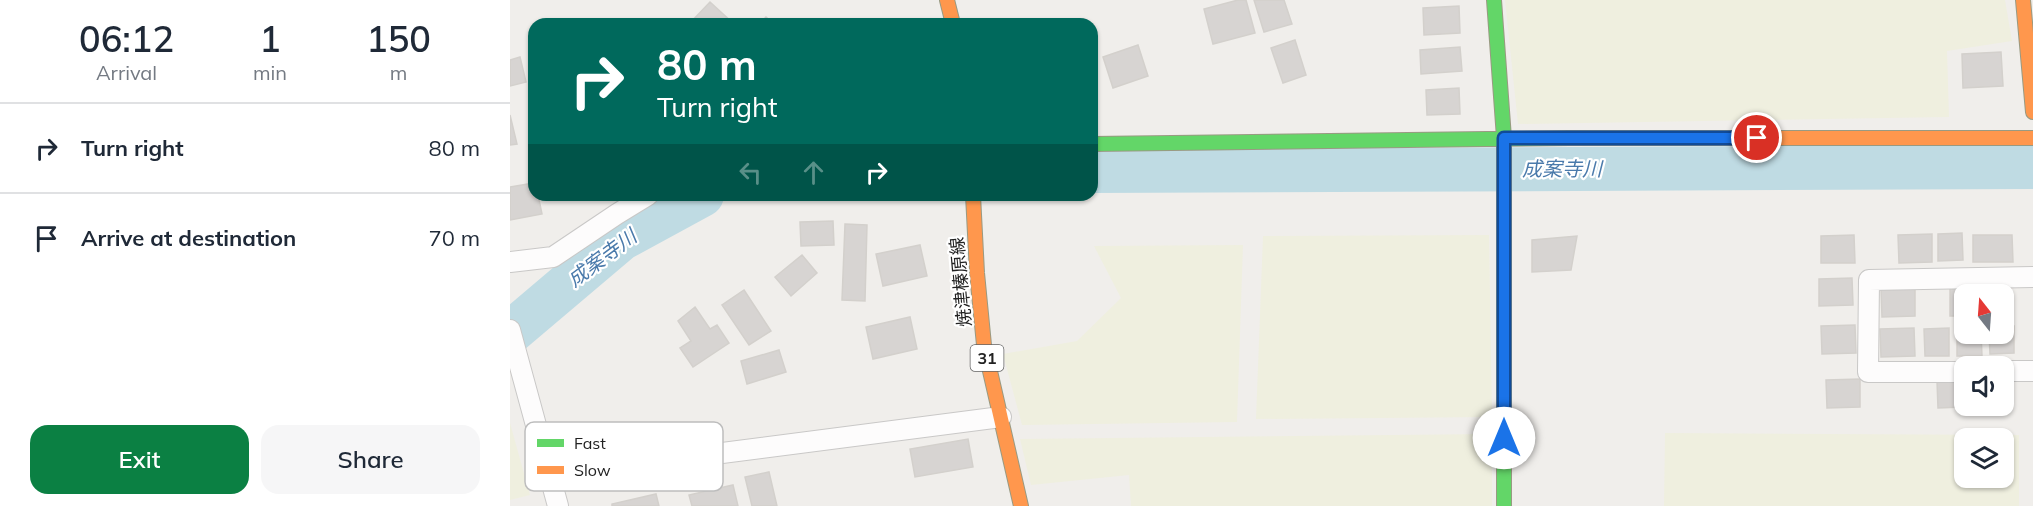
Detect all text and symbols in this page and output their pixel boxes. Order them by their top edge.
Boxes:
text: 06:12 [79,16,174,61]
text: 1 [259,16,281,61]
text: 150 [366,16,431,61]
text: 80 m [657,38,757,91]
icon: right [558,42,636,120]
text: Arrival [96,60,157,85]
text: min [253,60,287,85]
text: m [390,60,407,85]
text: Turn right [657,90,777,124]
pin [1731,112,1782,163]
icon: arrive [1740,121,1773,154]
icon: right [30,132,63,165]
text: Turn right [81,134,184,162]
text: 80 m [429,134,480,162]
icon: left [734,156,767,189]
icon: ahead [797,156,830,189]
icon: right [860,156,893,189]
water label: 成案寺川 [1522,156,1604,181]
icon: arrive [30,222,63,255]
water label: 成案寺川 [562,222,643,292]
text: Arrive at destination [81,224,296,252]
text: 70 m [429,224,480,252]
street label: 焼津榛原線 [945,236,976,328]
north arrow [1954,284,2014,344]
map controls [1954,284,2014,488]
road number: 31 [970,345,1004,371]
button: sound [1954,356,2014,416]
position arrow [1472,406,1536,470]
legend [525,422,723,491]
button: Exit [30,425,249,494]
button: Share [261,425,480,494]
button: layers [1954,428,2014,488]
text: Fast [574,433,606,453]
text: Slow [574,460,611,480]

